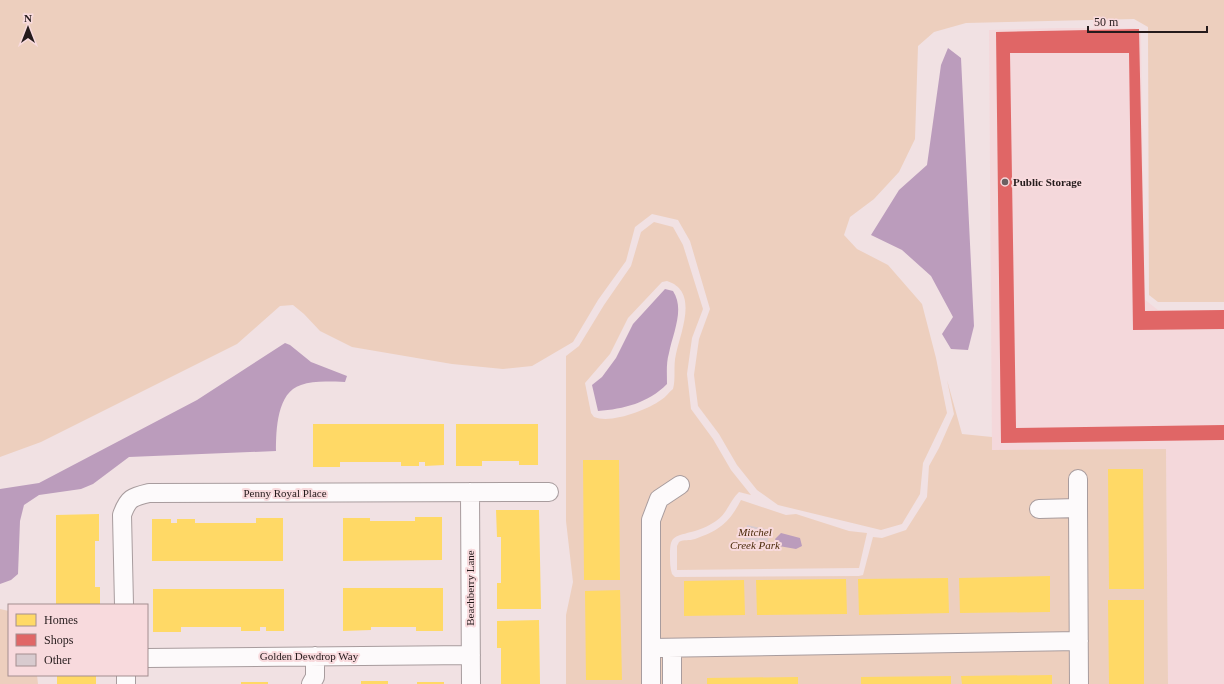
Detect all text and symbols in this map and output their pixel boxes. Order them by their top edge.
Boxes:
north arrow [8,8,48,48]
scale bar [1088,8,1207,34]
text: N [24,12,32,24]
text: 50 m [1094,15,1119,29]
place label: Public Storage [1013,176,1082,188]
marker: Public Storage [1000,177,1010,187]
street label: Penny Royal Place [243,487,327,499]
park label: Mitchel Creek Park [730,526,781,551]
street label: Beachberry Lane [464,550,476,626]
legend [8,604,148,676]
text: Homes [44,613,78,627]
text: Shops [44,633,74,647]
street label: Golden Dewdrop Way [260,650,359,662]
text: Other [44,653,71,667]

